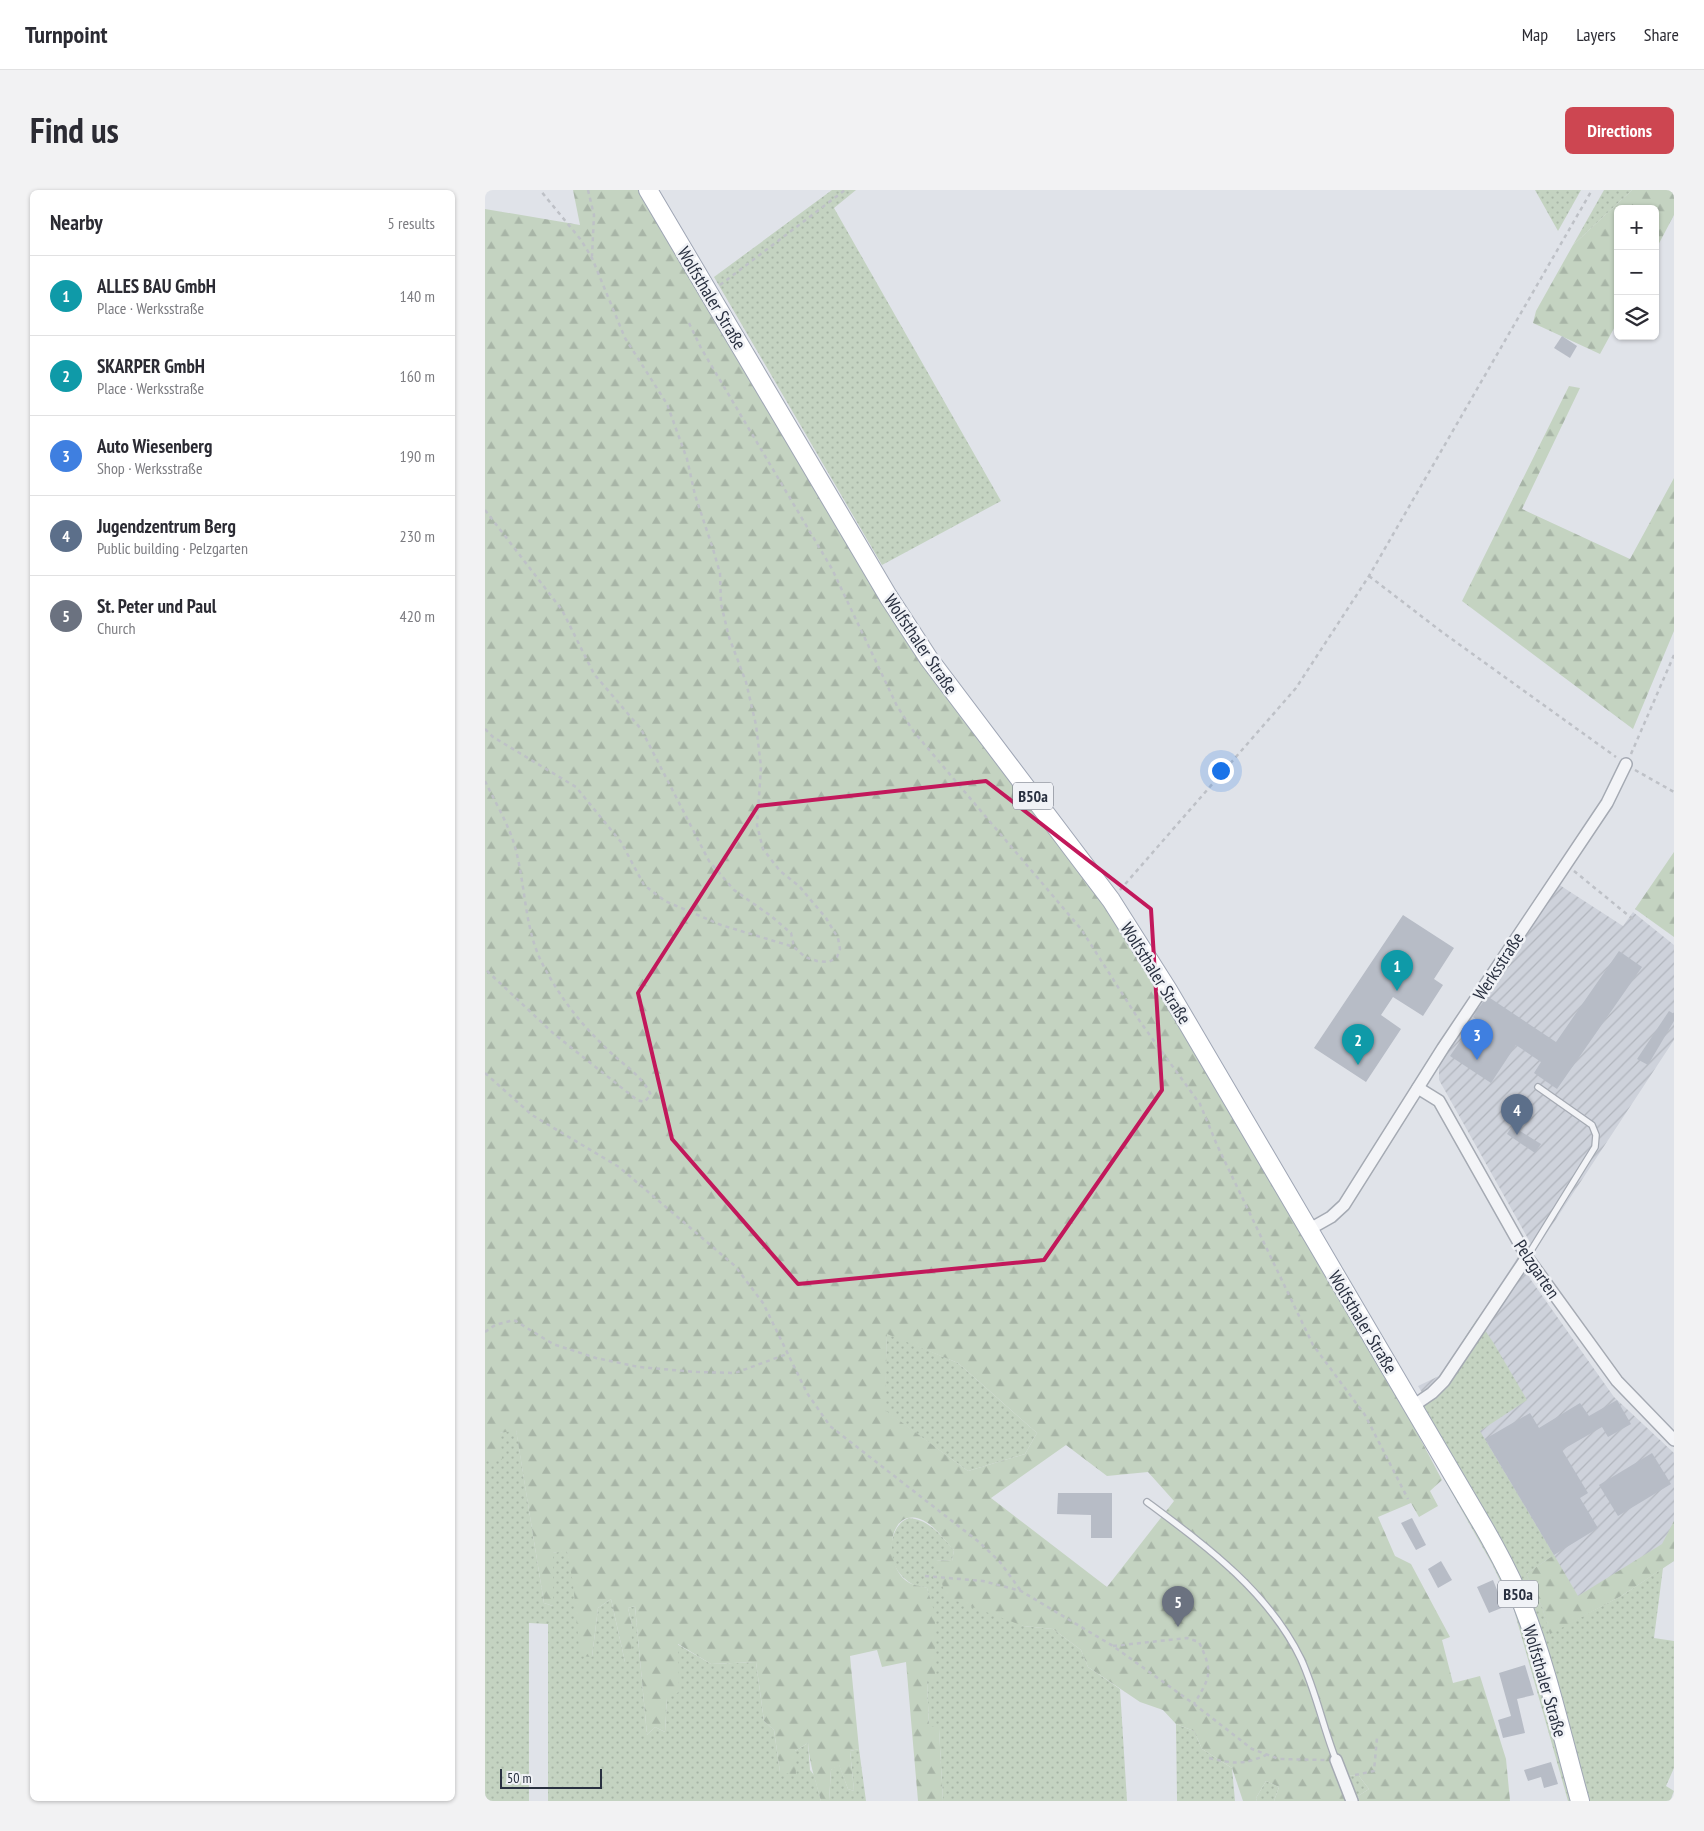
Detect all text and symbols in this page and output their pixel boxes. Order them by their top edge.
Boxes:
text: Turnpoint [25,19,107,50]
text: Map [1522,23,1548,46]
text: Layers [1576,23,1616,46]
text: Share [1644,23,1679,46]
text: Find us [30,107,119,153]
button: Directions [1565,107,1674,154]
map controls [1614,205,1659,340]
button: + [1614,205,1659,250]
text: Nearby [50,209,103,236]
text: 5 results [388,213,435,233]
street label: Wolfsthaler Straße [672,243,752,353]
button: − [1614,250,1659,295]
text: ALLES BAU GmbH [97,274,216,298]
text: 1 [62,286,70,306]
text: 140 m [400,286,435,306]
button: layers [1614,295,1659,340]
text: Place · Werksstraße [97,298,204,318]
text: SKARPER GmbH [97,354,205,378]
text: 2 [62,366,70,386]
text: 160 m [400,366,435,386]
text: Place · Werksstraße [97,378,204,398]
text: Auto Wiesenberg [97,434,212,458]
text: 3 [62,446,70,466]
text: 190 m [400,446,435,466]
text: Shop · Werksstraße [97,458,203,478]
text: Jugendzentrum Berg [97,514,236,538]
text: 4 [62,526,70,546]
text: 230 m [400,526,435,546]
text: Public building · Pelzgarten [97,538,248,558]
street label: Wolfsthaler Straße [879,590,963,698]
text: St. Peter und Paul [97,594,216,618]
text: 5 [62,606,70,626]
text: 420 m [400,606,435,626]
text: Church [97,618,135,638]
your location [1208,758,1234,784]
road number: B50a [1013,782,1053,810]
street label: Wolfsthaler Straße [1116,918,1196,1028]
street label: Werksstraße [1468,928,1528,1004]
pin: 1 [1381,950,1413,991]
pin: 3 [1461,1019,1493,1060]
pin: 2 [1342,1024,1374,1065]
pin: 4 [1501,1094,1533,1135]
street label: Pelzgarten [1509,1235,1565,1303]
street label: Wolfsthaler Straße [1323,1267,1403,1377]
road number: B50a [1498,1580,1538,1608]
pin: 5 [1162,1586,1194,1627]
street label: Wolfsthaler Straße [1518,1622,1572,1740]
scale bar [500,1766,603,1789]
text: 50 m [507,1769,532,1787]

